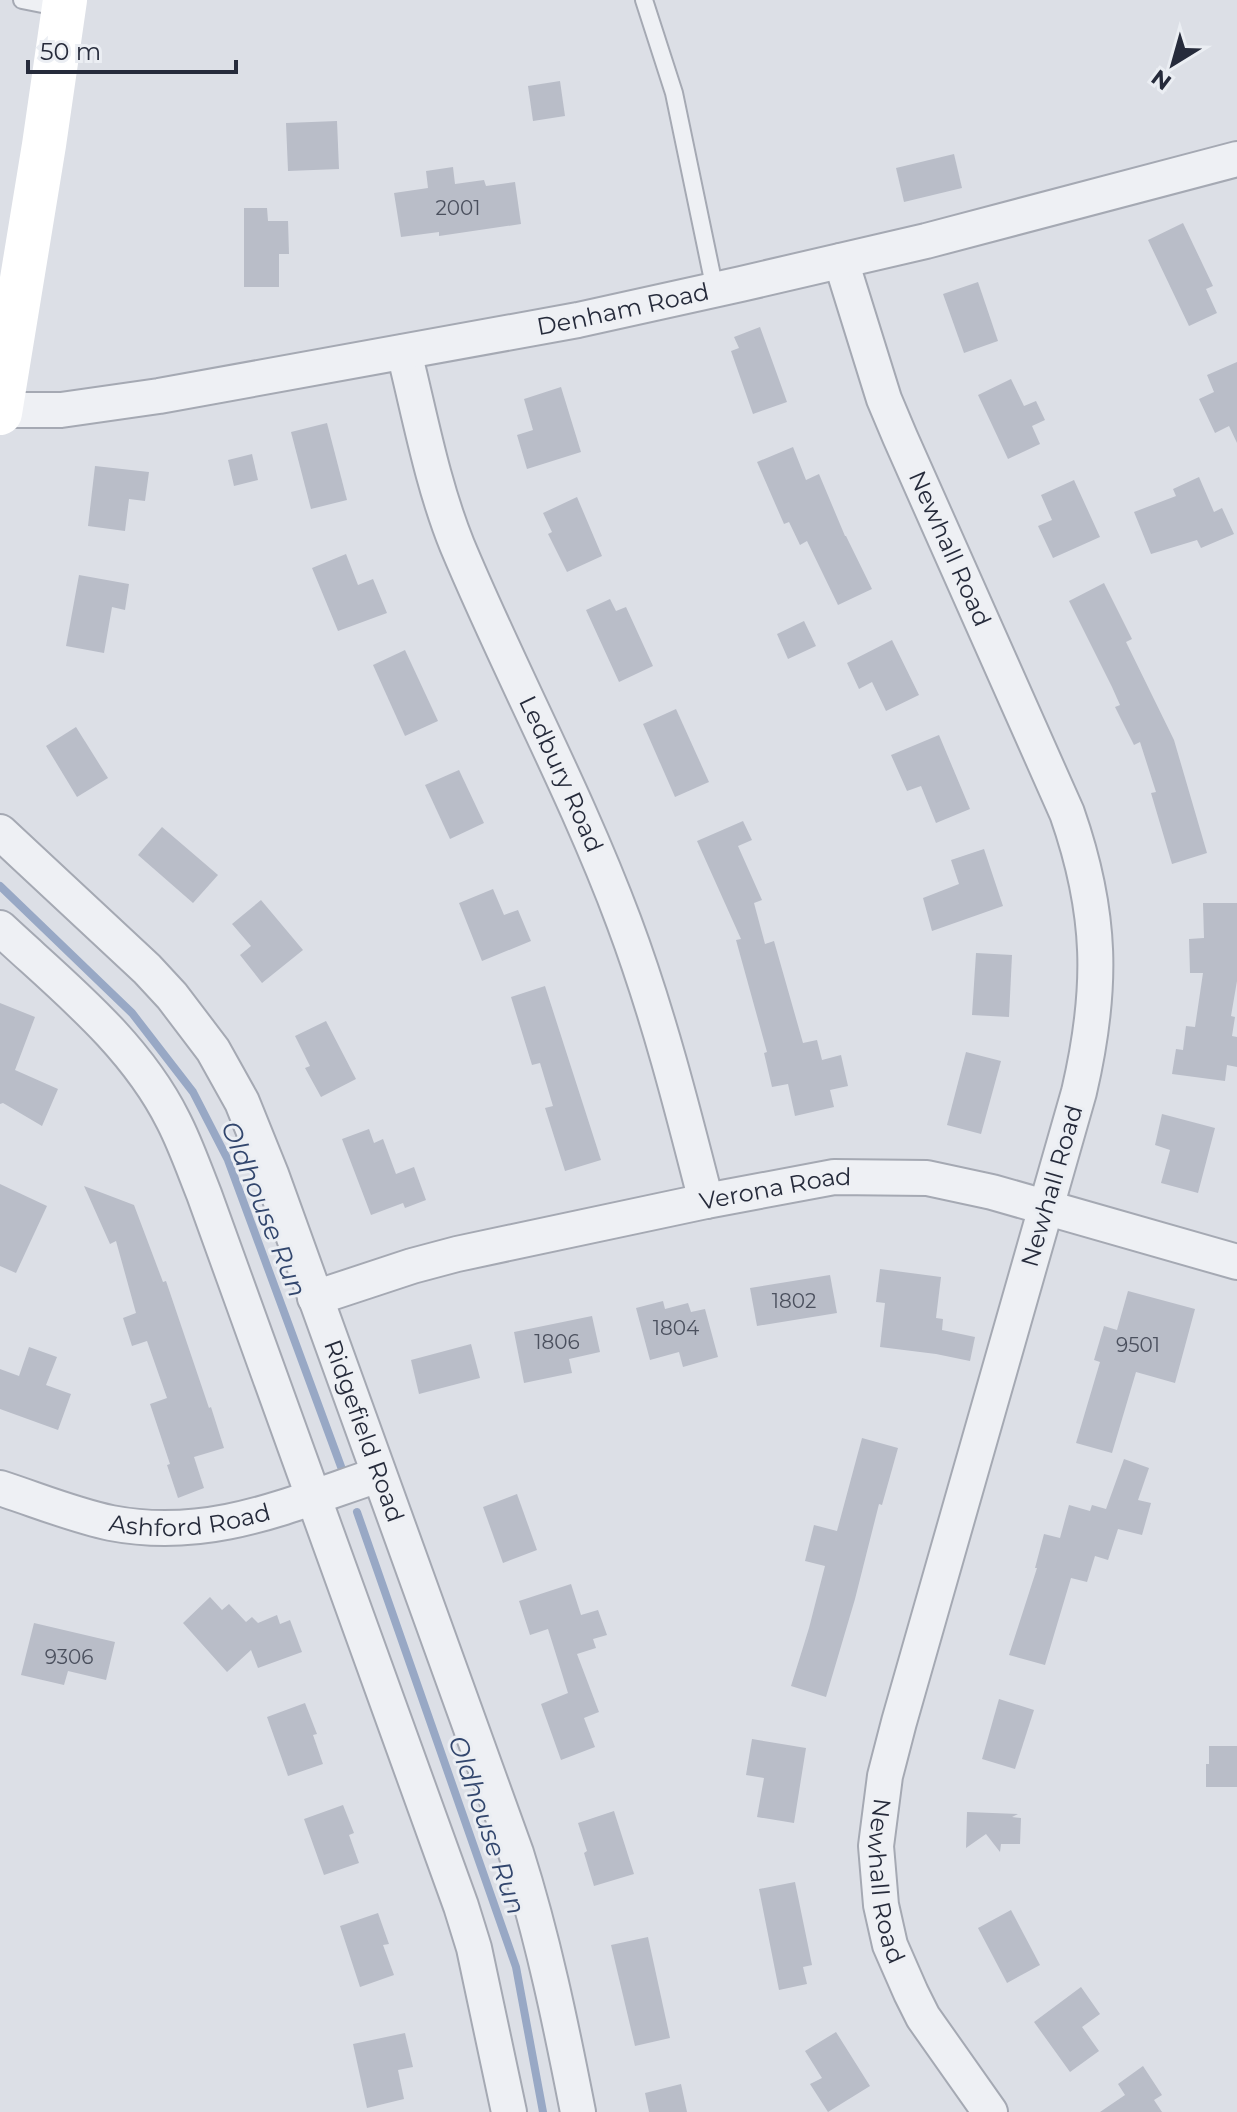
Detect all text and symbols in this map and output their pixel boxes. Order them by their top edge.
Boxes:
scale bar [28,24,236,74]
north arrow [1133,24,1213,104]
text: 50 m [40,37,101,66]
text: N [1146,63,1176,96]
house number: 2001 [435,196,481,220]
street label: Denham Road [534,276,712,341]
street label: Newhall Road [903,466,997,631]
street label: Ledbury Road [513,691,609,857]
street label: Newhall Road [1015,1102,1089,1270]
water label: Oldhouse Run [214,1116,314,1302]
street label: Verona Road [697,1162,852,1216]
house number: 1802 [772,1289,816,1313]
house number: 1804 [653,1316,699,1340]
house number: 1806 [534,1330,580,1354]
house number: 9501 [1116,1333,1160,1357]
street label: Ridgefield Road [318,1336,410,1526]
street label: Ashford Road [107,1497,274,1542]
house number: 9306 [45,1645,93,1669]
water label: Oldhouse Run [441,1731,533,1919]
street label: Newhall Road [861,1797,911,1968]

